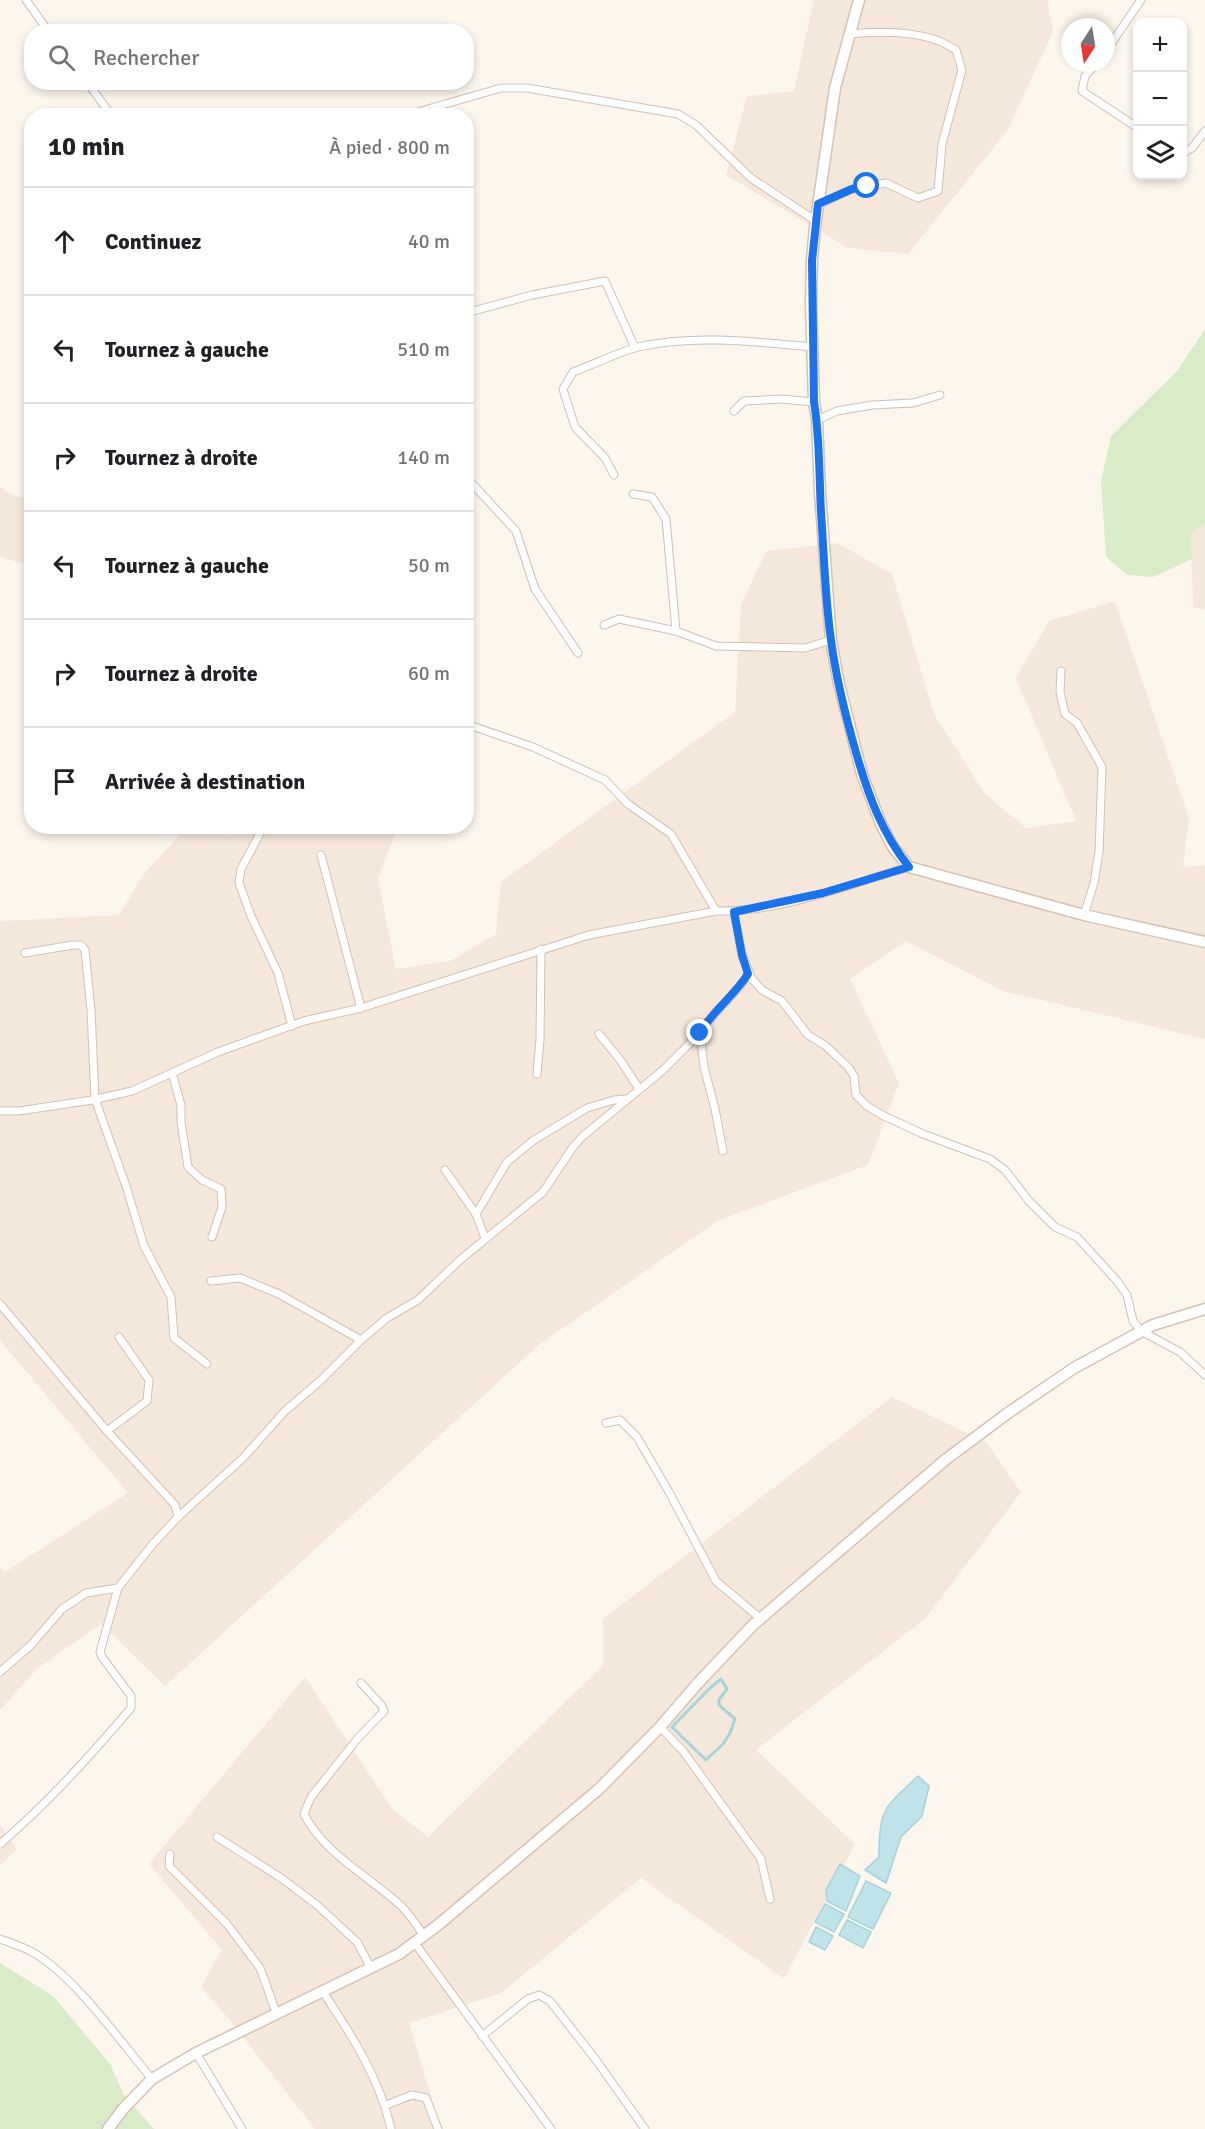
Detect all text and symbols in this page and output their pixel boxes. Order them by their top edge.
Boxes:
north arrow [1061,18,1115,72]
map controls [1133,18,1187,180]
button: + [1133,18,1187,72]
search box [24,24,474,90]
icon: search [45,41,78,74]
text: Rechercher [93,44,199,71]
button: − [1133,72,1187,126]
button: layers [1133,126,1187,180]
text: 10 min [48,131,125,163]
text: À pied · 800 m [329,135,450,160]
route start [853,172,879,198]
icon: ahead [48,225,81,258]
text: Continuez [105,228,201,255]
text: 40 m [408,229,450,254]
icon: left [48,333,81,366]
text: Tournez à gauche [105,336,269,363]
text: 510 m [397,337,450,362]
icon: right [48,441,81,474]
text: Tournez à droite [105,444,258,471]
text: 140 m [397,445,450,470]
icon: left [48,549,81,582]
text: Tournez à gauche [105,552,269,579]
text: 50 m [408,553,450,578]
icon: right [48,657,81,690]
text: Tournez à droite [105,660,258,687]
text: 60 m [408,661,450,686]
icon: arrive [48,765,81,798]
text: Arrivée à destination [105,768,305,795]
route end [686,1019,712,1045]

